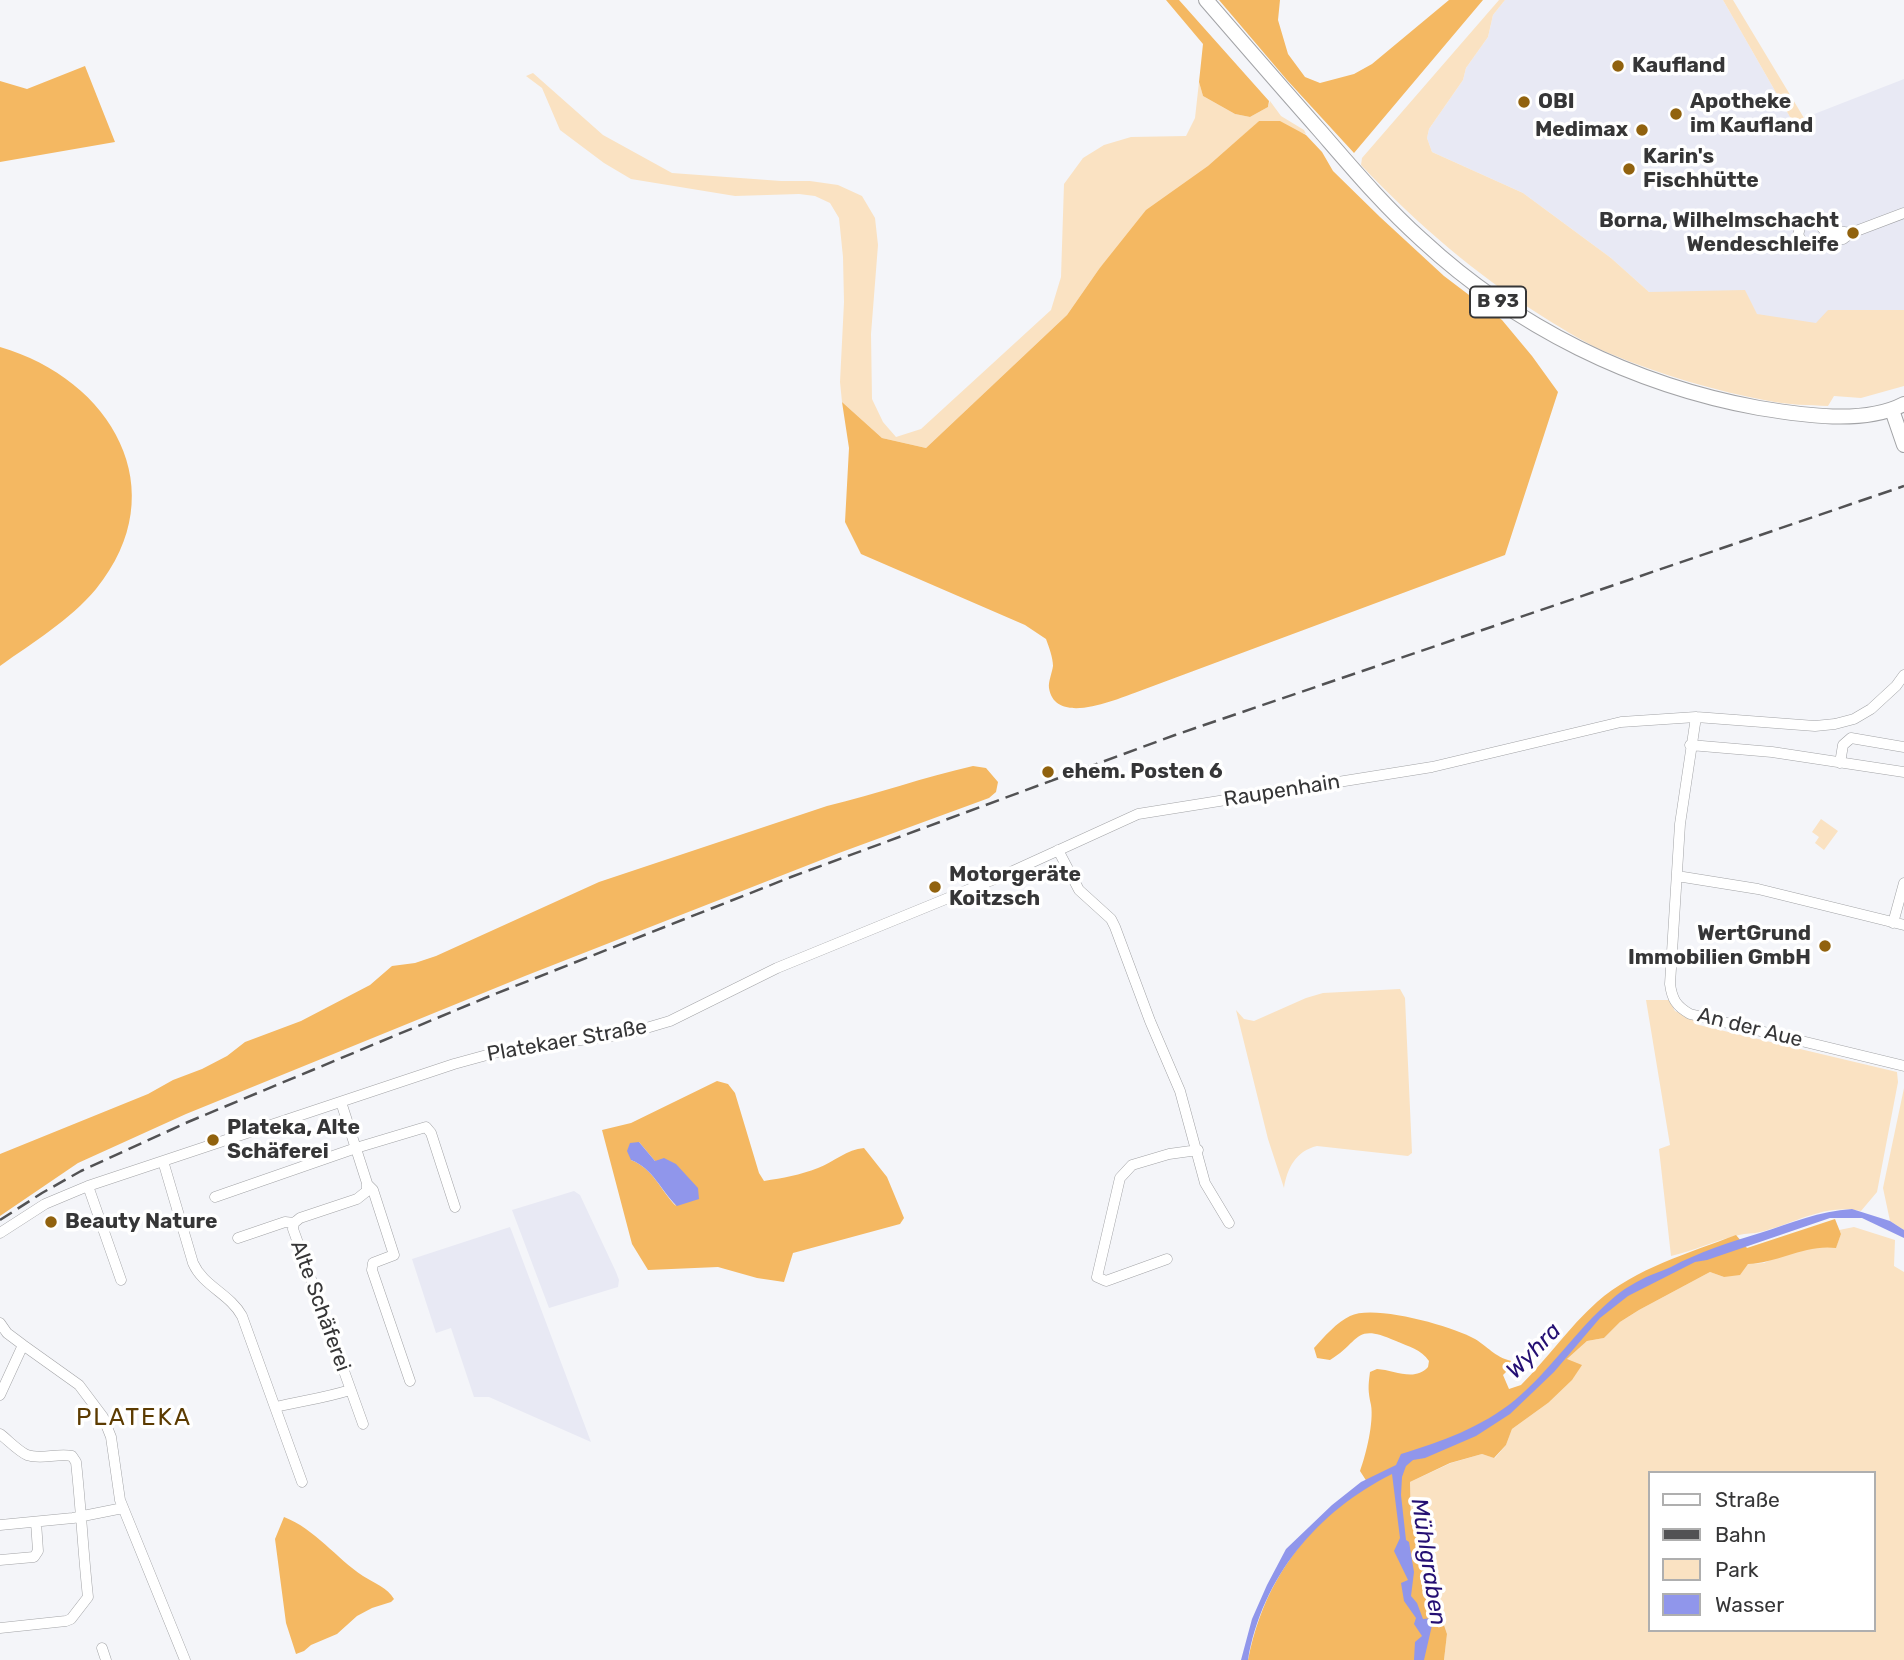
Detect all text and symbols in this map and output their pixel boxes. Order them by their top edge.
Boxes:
place label: Kaufland [1632,53,1726,79]
marker: Kaufland [1610,58,1626,74]
place label: OBI [1538,89,1575,115]
place label: Apotheke im Kaufland [1690,89,1813,139]
marker: OBI [1516,94,1532,110]
marker: Apotheke im Kaufland [1668,106,1684,122]
place label: Medimax [1535,117,1628,143]
marker: Medimax [1634,122,1650,138]
place label: Karin's Fischhütte [1643,144,1759,194]
marker: Karin's Fischhütte [1621,161,1637,177]
place label: Borna, Wilhelmschacht Wendeschleife [1599,208,1839,258]
marker: Borna, Wilhelmschacht Wendeschleife [1845,225,1861,241]
road number: B 93 [1470,286,1526,318]
place label: ehem. Posten 6 [1062,759,1223,785]
marker: ehem. Posten 6 [1040,764,1056,780]
street label: Raupenhain [1222,769,1342,813]
place label: Motorgeräte Koitzsch [949,862,1081,912]
marker: Motorgeräte Koitzsch [927,879,943,895]
place label: WertGrund Immobilien GmbH [1628,921,1811,971]
marker: WertGrund Immobilien GmbH [1817,938,1833,954]
street label: An der Aue [1695,1003,1805,1053]
street label: Platekaer Straße [485,1015,649,1067]
place label: Plateka, Alte Schäferei [227,1115,360,1165]
marker: Plateka, Alte Schäferei [205,1132,221,1148]
place label: Beauty Nature [65,1209,218,1235]
marker: Beauty Nature [43,1214,59,1230]
street label: Alte Schäferei [285,1237,355,1375]
water label: Wyhra [1501,1317,1567,1385]
district label: PLATEKA [77,1404,191,1432]
legend [1648,1471,1876,1632]
text: Straße [1715,1487,1780,1512]
water label: Mühlgraben [1404,1497,1452,1627]
text: Bahn [1715,1522,1766,1547]
text: Park [1715,1557,1759,1582]
text: Wasser [1715,1592,1784,1617]

